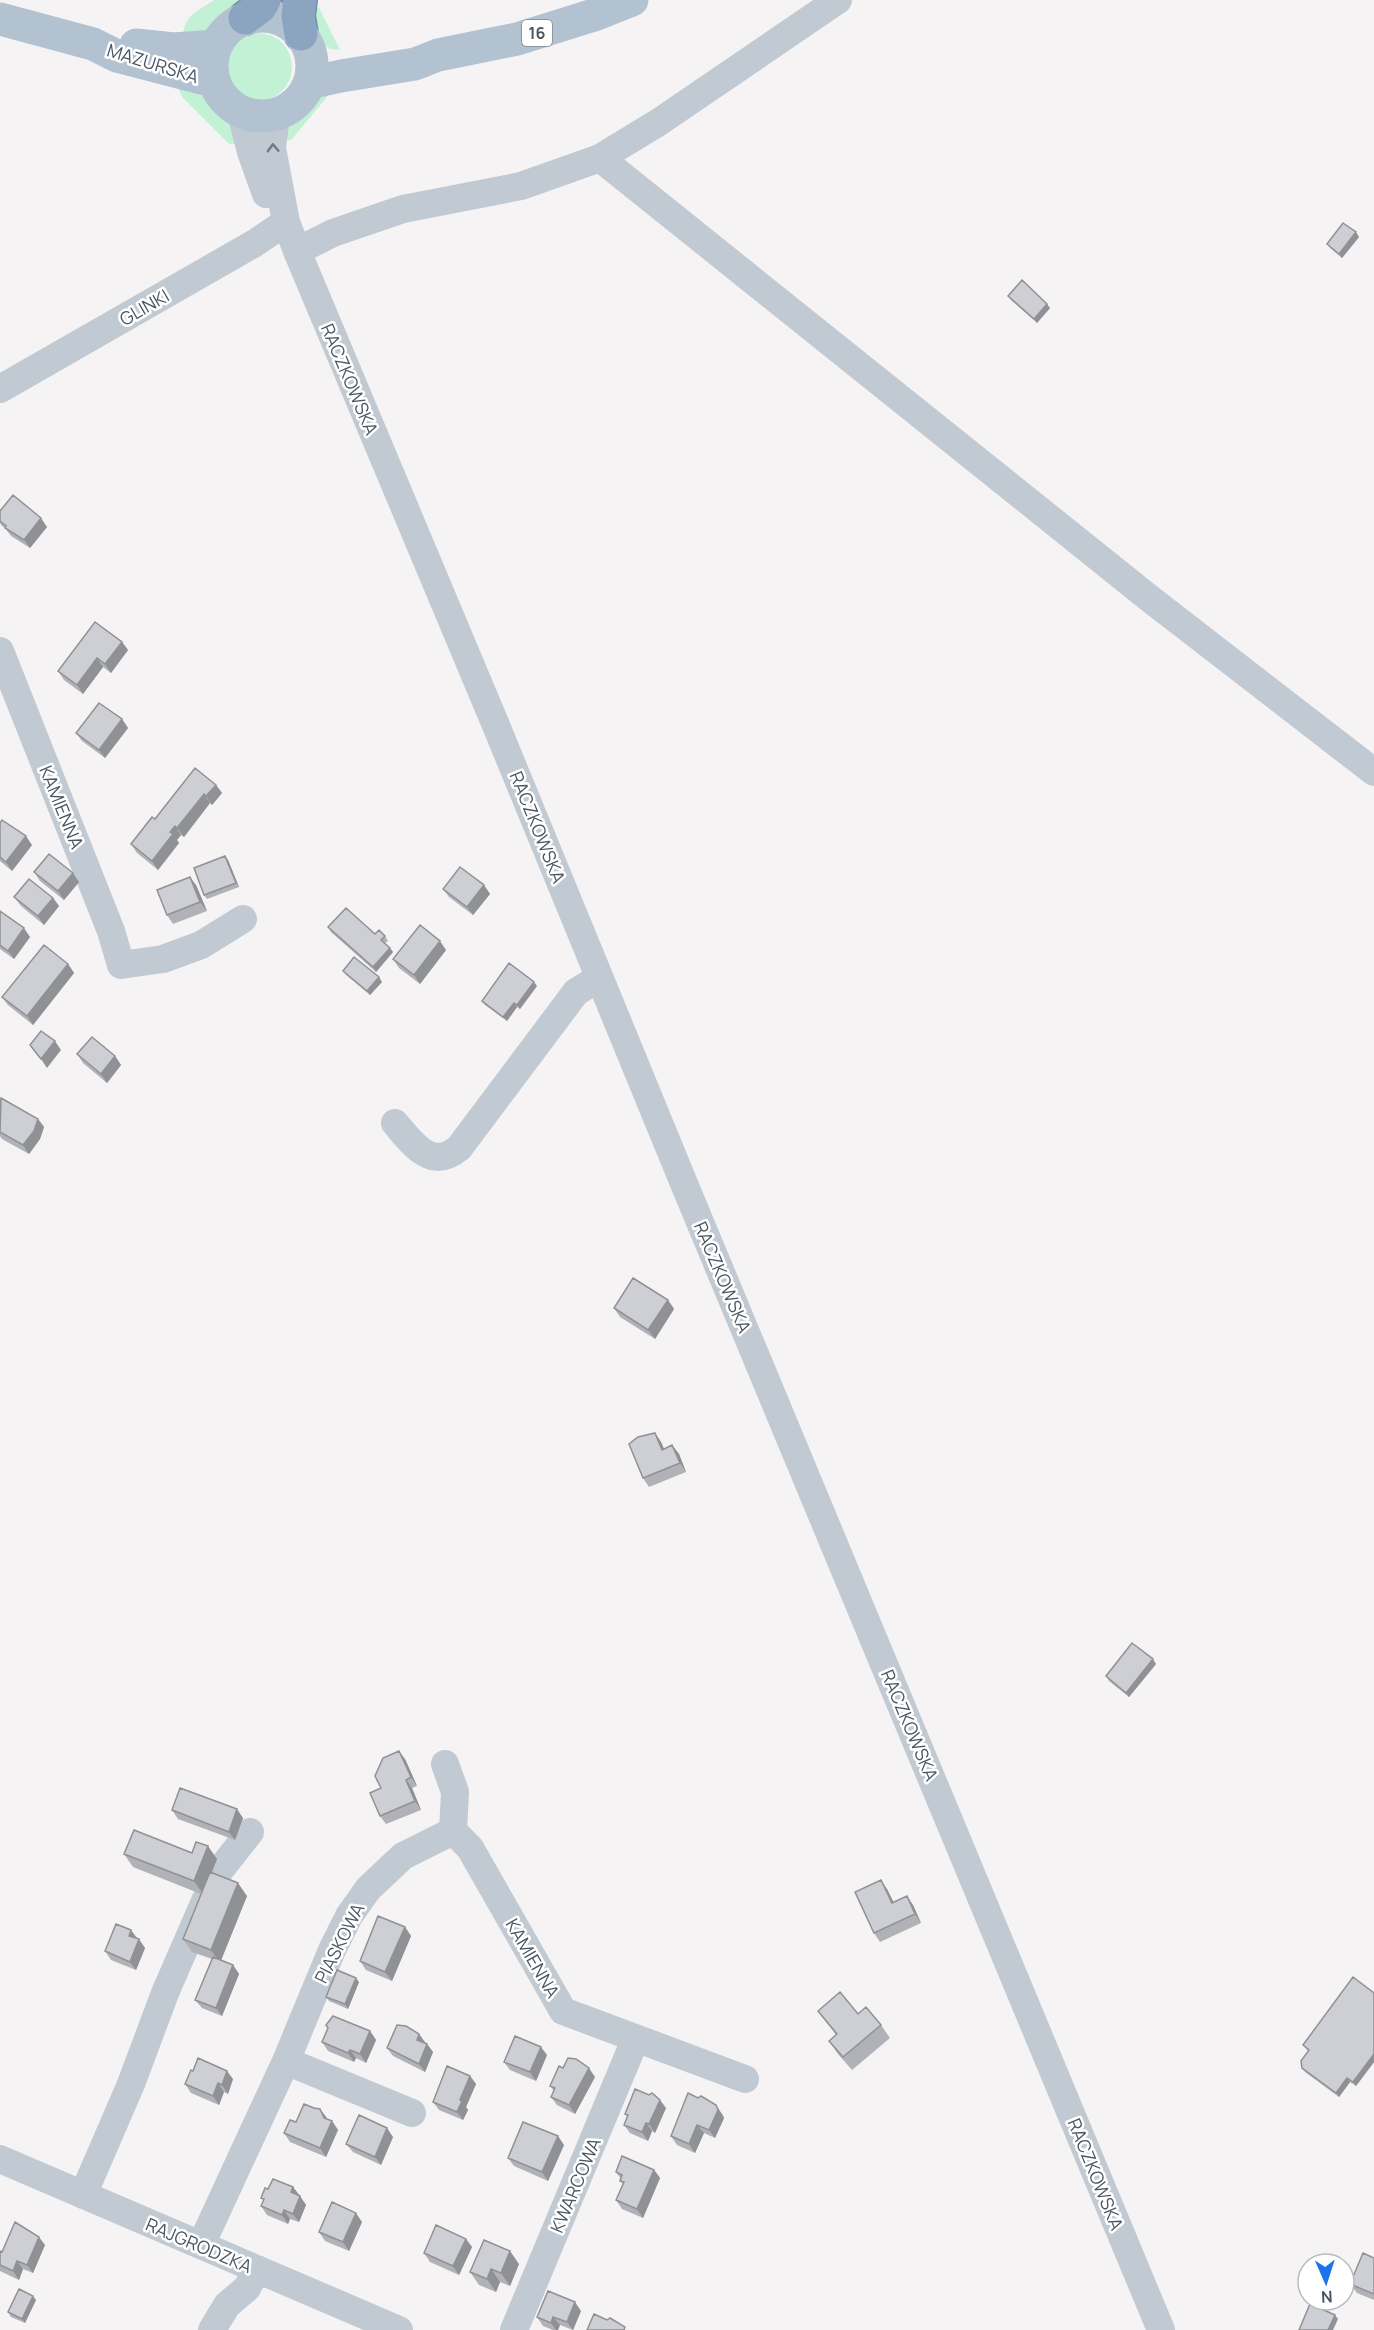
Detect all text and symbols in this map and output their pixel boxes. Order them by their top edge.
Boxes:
road number: 16 [522,20,552,46]
street label: MAZURSKA [104,38,202,88]
one-way arrow [267,143,280,152]
street label: GLINKI [115,283,173,331]
street label: RACZKOWSKA [316,320,384,439]
street label: KAMIENNA [34,762,90,853]
street label: RACZKOWSKA [505,768,572,887]
street label: RACZKOWSKA [689,1218,757,1337]
street label: RACZKOWSKA [876,1666,944,1785]
street label: PIASKOWA [309,1898,370,1987]
street label: KAMIENNA [501,1914,566,2002]
street label: RACZKOWSKA [1063,2115,1130,2234]
street label: KWARCOWA [544,2133,606,2236]
street label: RAJGRODZKA [142,2212,256,2278]
north arrow [1296,2252,1356,2312]
text: N [1320,2286,1333,2308]

